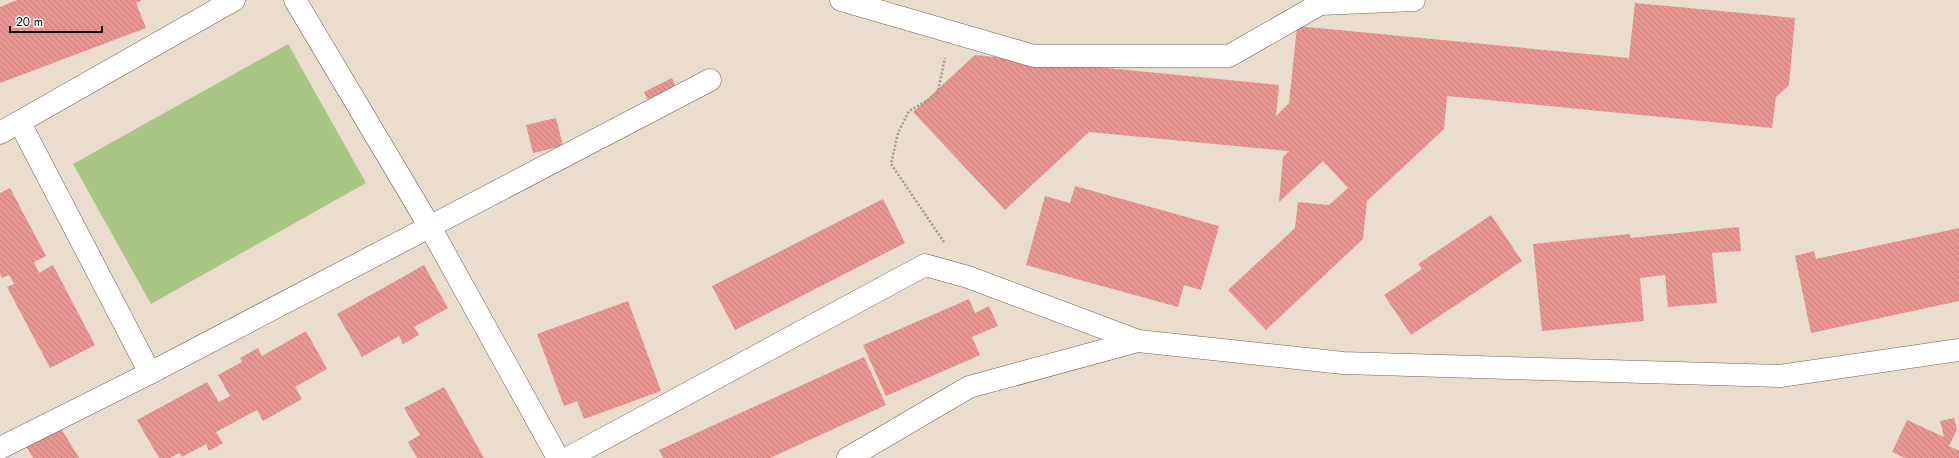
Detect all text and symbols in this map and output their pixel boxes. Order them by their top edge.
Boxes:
scale bar [10,8,102,34]
text: 20 m [16,13,43,31]

